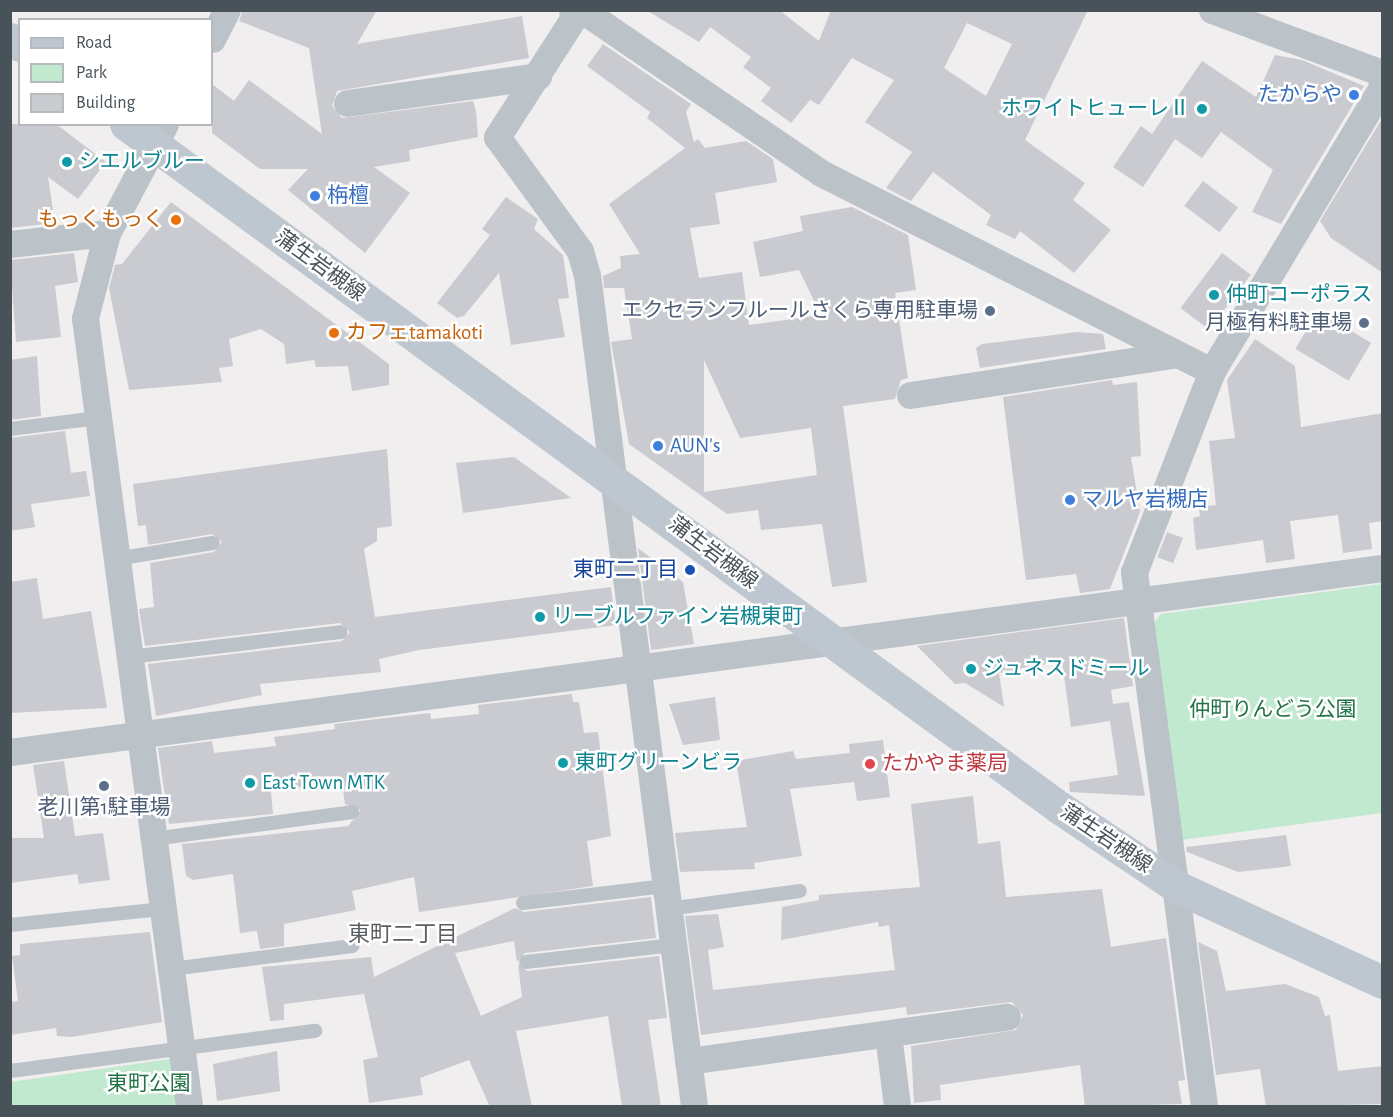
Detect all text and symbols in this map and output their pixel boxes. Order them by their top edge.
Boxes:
legend [18,18,213,126]
text: Road [76,34,112,52]
text: Park [76,64,107,82]
place label: たからや [1258,82,1342,108]
marker: たからや [1347,88,1361,102]
text: Building [76,94,135,112]
place label: ホワイトヒューレⅡ [1001,96,1190,122]
marker: ホワイトヒューレⅡ [1195,102,1209,116]
place label: シエルブルー [79,149,205,175]
marker: シエルブルー [60,155,74,169]
place label: 栴檀 [327,183,369,209]
marker: 栴檀 [308,189,322,203]
place label: もっくもっく [38,207,164,233]
marker: もっくもっく [169,213,183,227]
street label: 蒲生岩槻線 [270,225,370,307]
place label: 仲町コーポラス [1226,282,1373,308]
marker: 仲町コーポラス [1207,288,1221,302]
place label: エクセランフルールさくら専用駐車場 [621,298,978,324]
marker: エクセランフルールさくら専用駐車場 [983,304,997,318]
place label: 月極有料駐車場 [1205,310,1352,336]
marker: 月極有料駐車場 [1357,316,1371,330]
place label: カフェtamakoti [346,320,483,346]
marker: カフェtamakoti [327,326,341,340]
place label: AUN's [670,433,721,459]
marker: AUN's [651,439,665,453]
place label: マルヤ岩槻店 [1082,487,1208,513]
marker: マルヤ岩槻店 [1063,493,1077,507]
street label: 蒲生岩槻線 [663,511,763,595]
place label: 東町二丁目 [573,557,678,583]
marker: 東町二丁目 [683,563,697,577]
place label: リーブルファイン岩槻東町 [552,604,804,630]
marker: リーブルファイン岩槻東町 [533,610,547,624]
place label: ジュネスドミール [983,656,1151,682]
marker: ジュネスドミール [964,662,978,676]
park label: 仲町りんどう公園 [1189,697,1357,723]
place label: 東町グリーンビラ [575,750,743,776]
place label: たかやま薬局 [882,751,1008,777]
marker: 東町グリーンビラ [556,756,570,770]
marker: たかやま薬局 [863,757,877,771]
place label: East Town MTK [262,770,385,796]
marker: East Town MTK [243,776,257,790]
marker: 老川第1駐車場 [97,779,111,793]
place label: 老川第1駐車場 [37,795,171,821]
street label: 蒲生岩槻線 [1055,799,1157,879]
district label: 東町二丁目 [348,922,458,948]
park label: 東町公園 [107,1071,191,1097]

